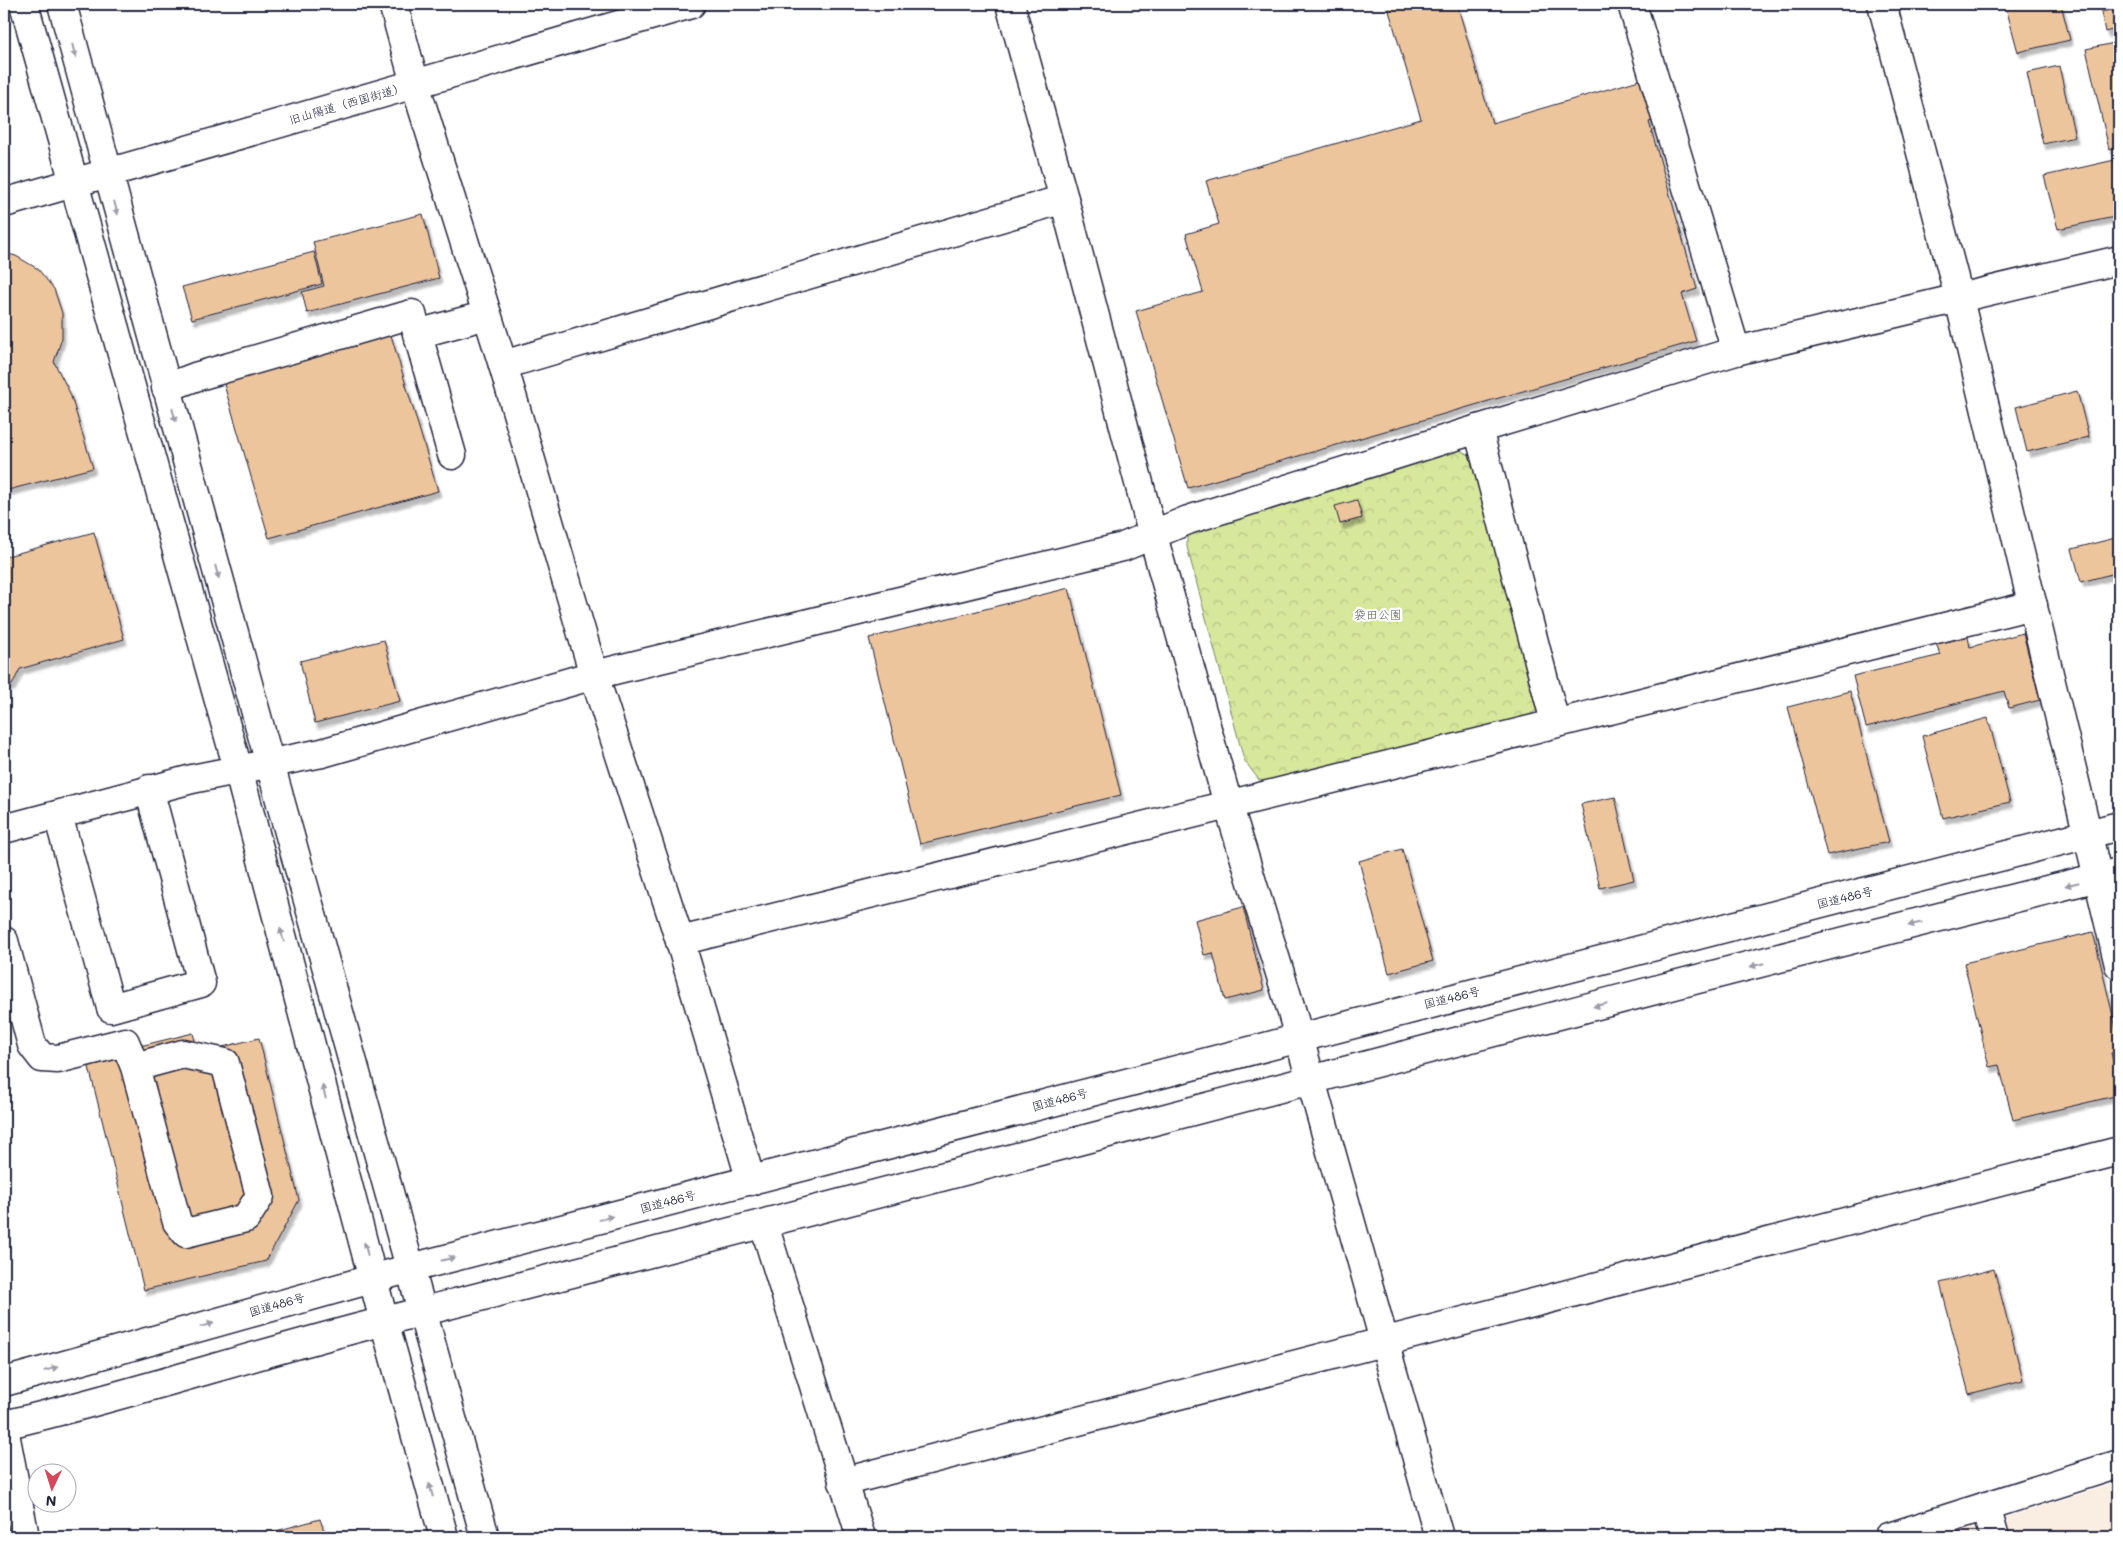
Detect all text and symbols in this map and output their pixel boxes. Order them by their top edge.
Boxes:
one-way arrow [70,43,78,58]
street label: 旧山陽道（西国街道） [287,79,407,127]
one-way arrow [113,200,121,215]
one-way arrow [170,408,178,423]
one-way arrow [213,564,221,579]
park label: 袋田公園 [1354,606,1402,622]
one-way arrow [2064,880,2080,888]
street label: 国道486号 [1815,882,1875,912]
one-way arrow [1907,920,1922,928]
one-way arrow [278,927,286,942]
one-way arrow [1750,961,1765,969]
street label: 国道486号 [1422,982,1482,1012]
one-way arrow [1592,1001,1607,1009]
one-way arrow [320,1084,328,1099]
street label: 国道486号 [1030,1084,1090,1114]
street label: 国道486号 [638,1186,698,1216]
one-way arrow [598,1214,613,1222]
one-way arrow [361,1241,369,1256]
one-way arrow [441,1255,456,1263]
street label: 国道486号 [247,1288,307,1320]
one-way arrow [200,1320,215,1328]
one-way arrow [43,1365,58,1373]
north arrow [28,1464,78,1514]
one-way arrow [427,1483,435,1498]
text: N [45,1492,57,1511]

